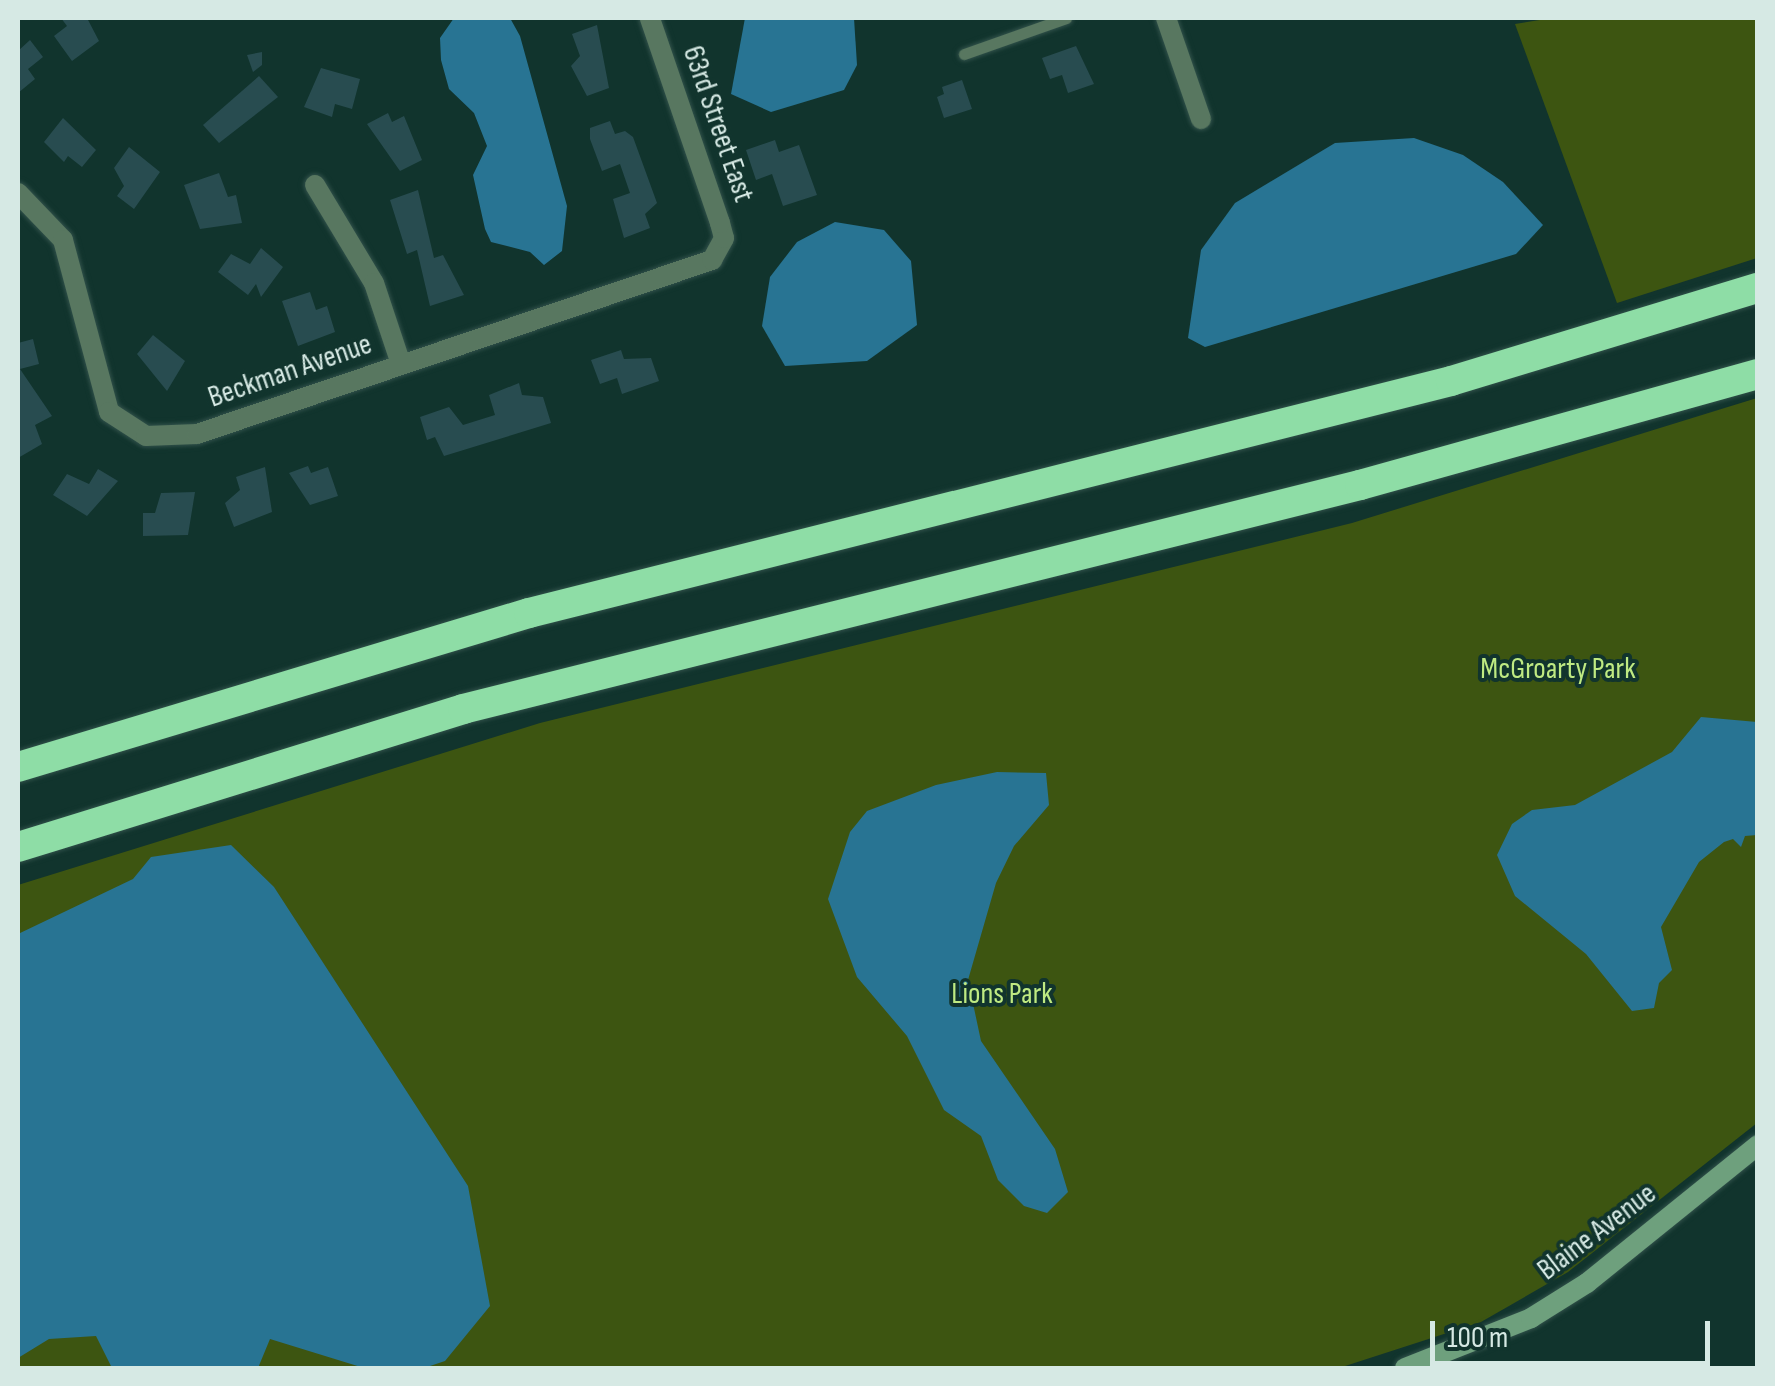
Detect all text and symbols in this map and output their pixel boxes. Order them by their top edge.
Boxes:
street label: 63rd Street East [675,41,761,207]
street label: Beckman Avenue [203,326,377,416]
park label: McGroarty Park [1480,651,1636,687]
park label: Lions Park [951,976,1053,1012]
street label: Blaine Avenue [1531,1176,1663,1288]
scale bar [1435,1301,1715,1363]
text: 100 m [1447,1320,1508,1356]

